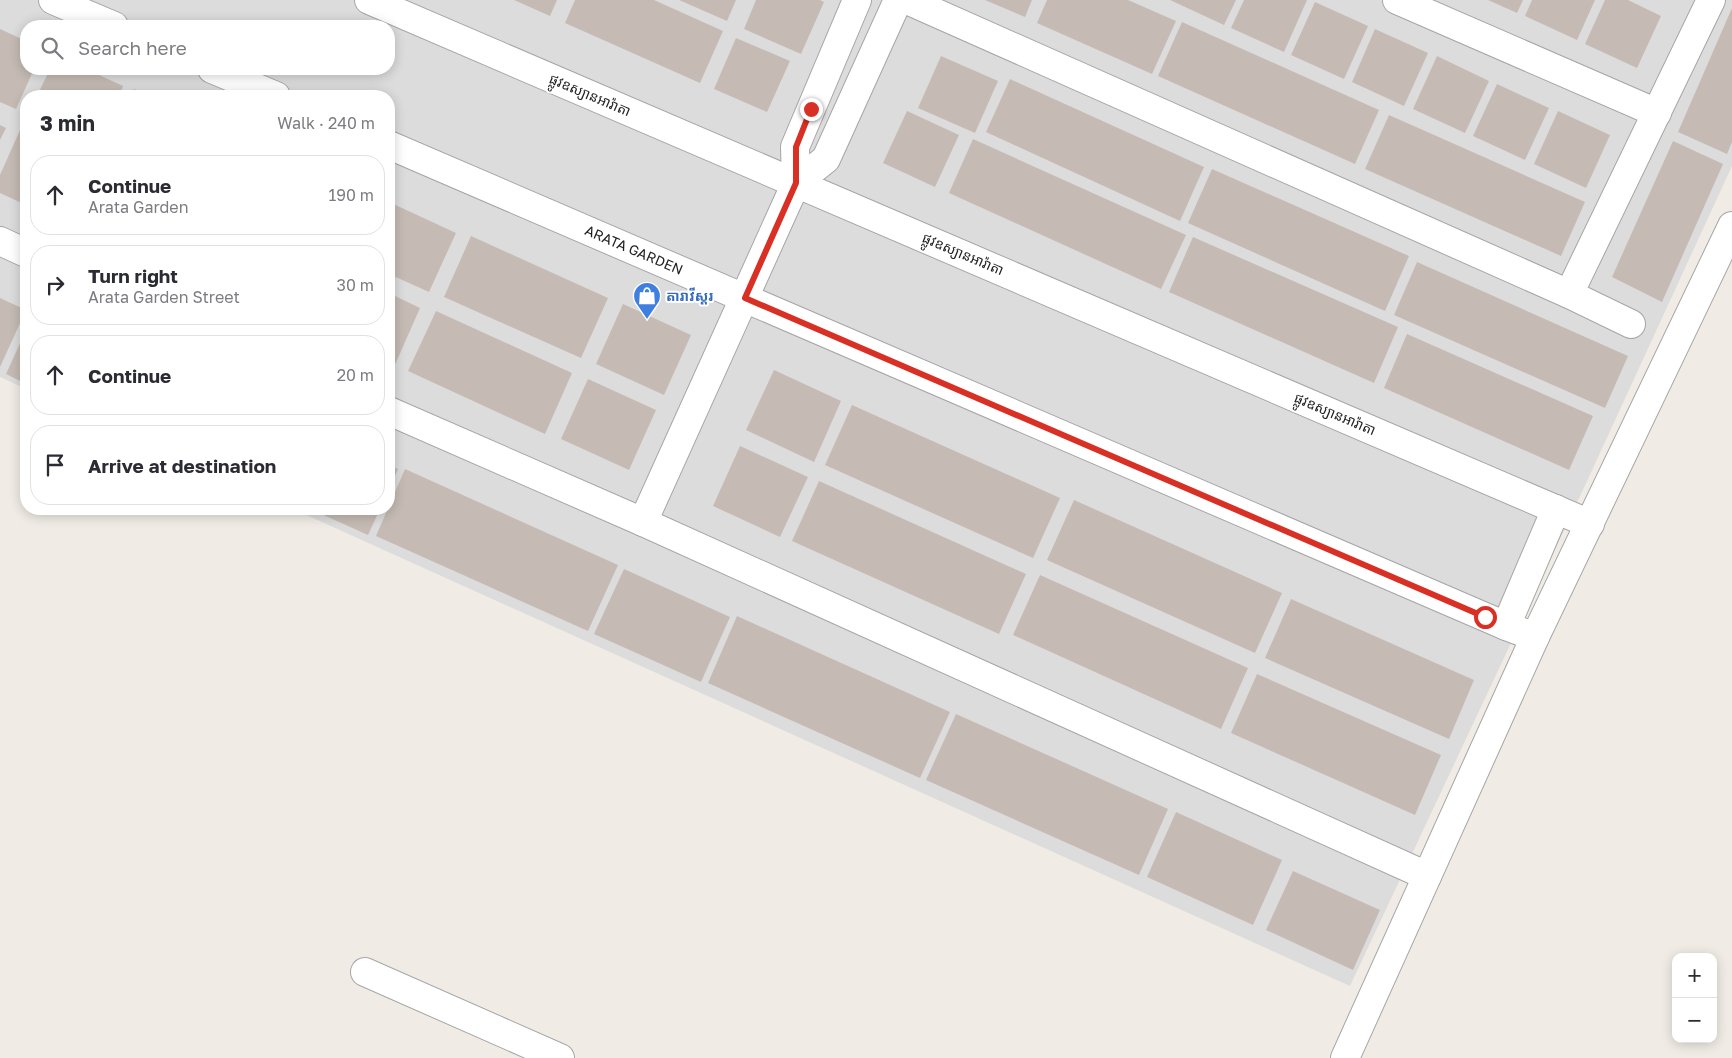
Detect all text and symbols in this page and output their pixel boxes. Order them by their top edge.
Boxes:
search box [20,20,395,75]
icon: search [38,34,66,62]
text: Search here [78,36,187,59]
street label: ផ្លូវឧស្យានអារ៉ាតា [545,70,634,123]
route end [800,98,823,121]
text: 3 min [40,110,95,136]
text: Walk · 240 m [277,113,375,133]
text: Continue [88,174,171,197]
icon: ahead [41,181,69,209]
text: 190 m [328,185,374,205]
text: Arata Garden [88,197,188,217]
street label: ARATA GARDEN [583,221,686,278]
street label: ផ្លូវឧស្យានអារ៉ាតា [918,229,1007,282]
text: Turn right [88,264,178,287]
icon: right [41,271,69,299]
text: 30 m [337,275,374,295]
shop icon: តារាវីស្តរ [632,281,662,320]
text: Arata Garden Street [88,287,240,307]
place label: តារាវីស្តរ [666,287,713,305]
icon: ahead [41,361,69,389]
text: Continue [88,364,171,387]
text: 20 m [337,365,374,385]
street label: ផ្លូវឧស្យានអារ៉ាតា [1290,389,1379,442]
icon: arrive [41,451,69,479]
text: Arrive at destination [88,454,276,477]
route start [1474,606,1497,629]
map controls [1672,953,1717,1043]
button: + [1672,953,1717,998]
button: − [1672,998,1717,1043]

